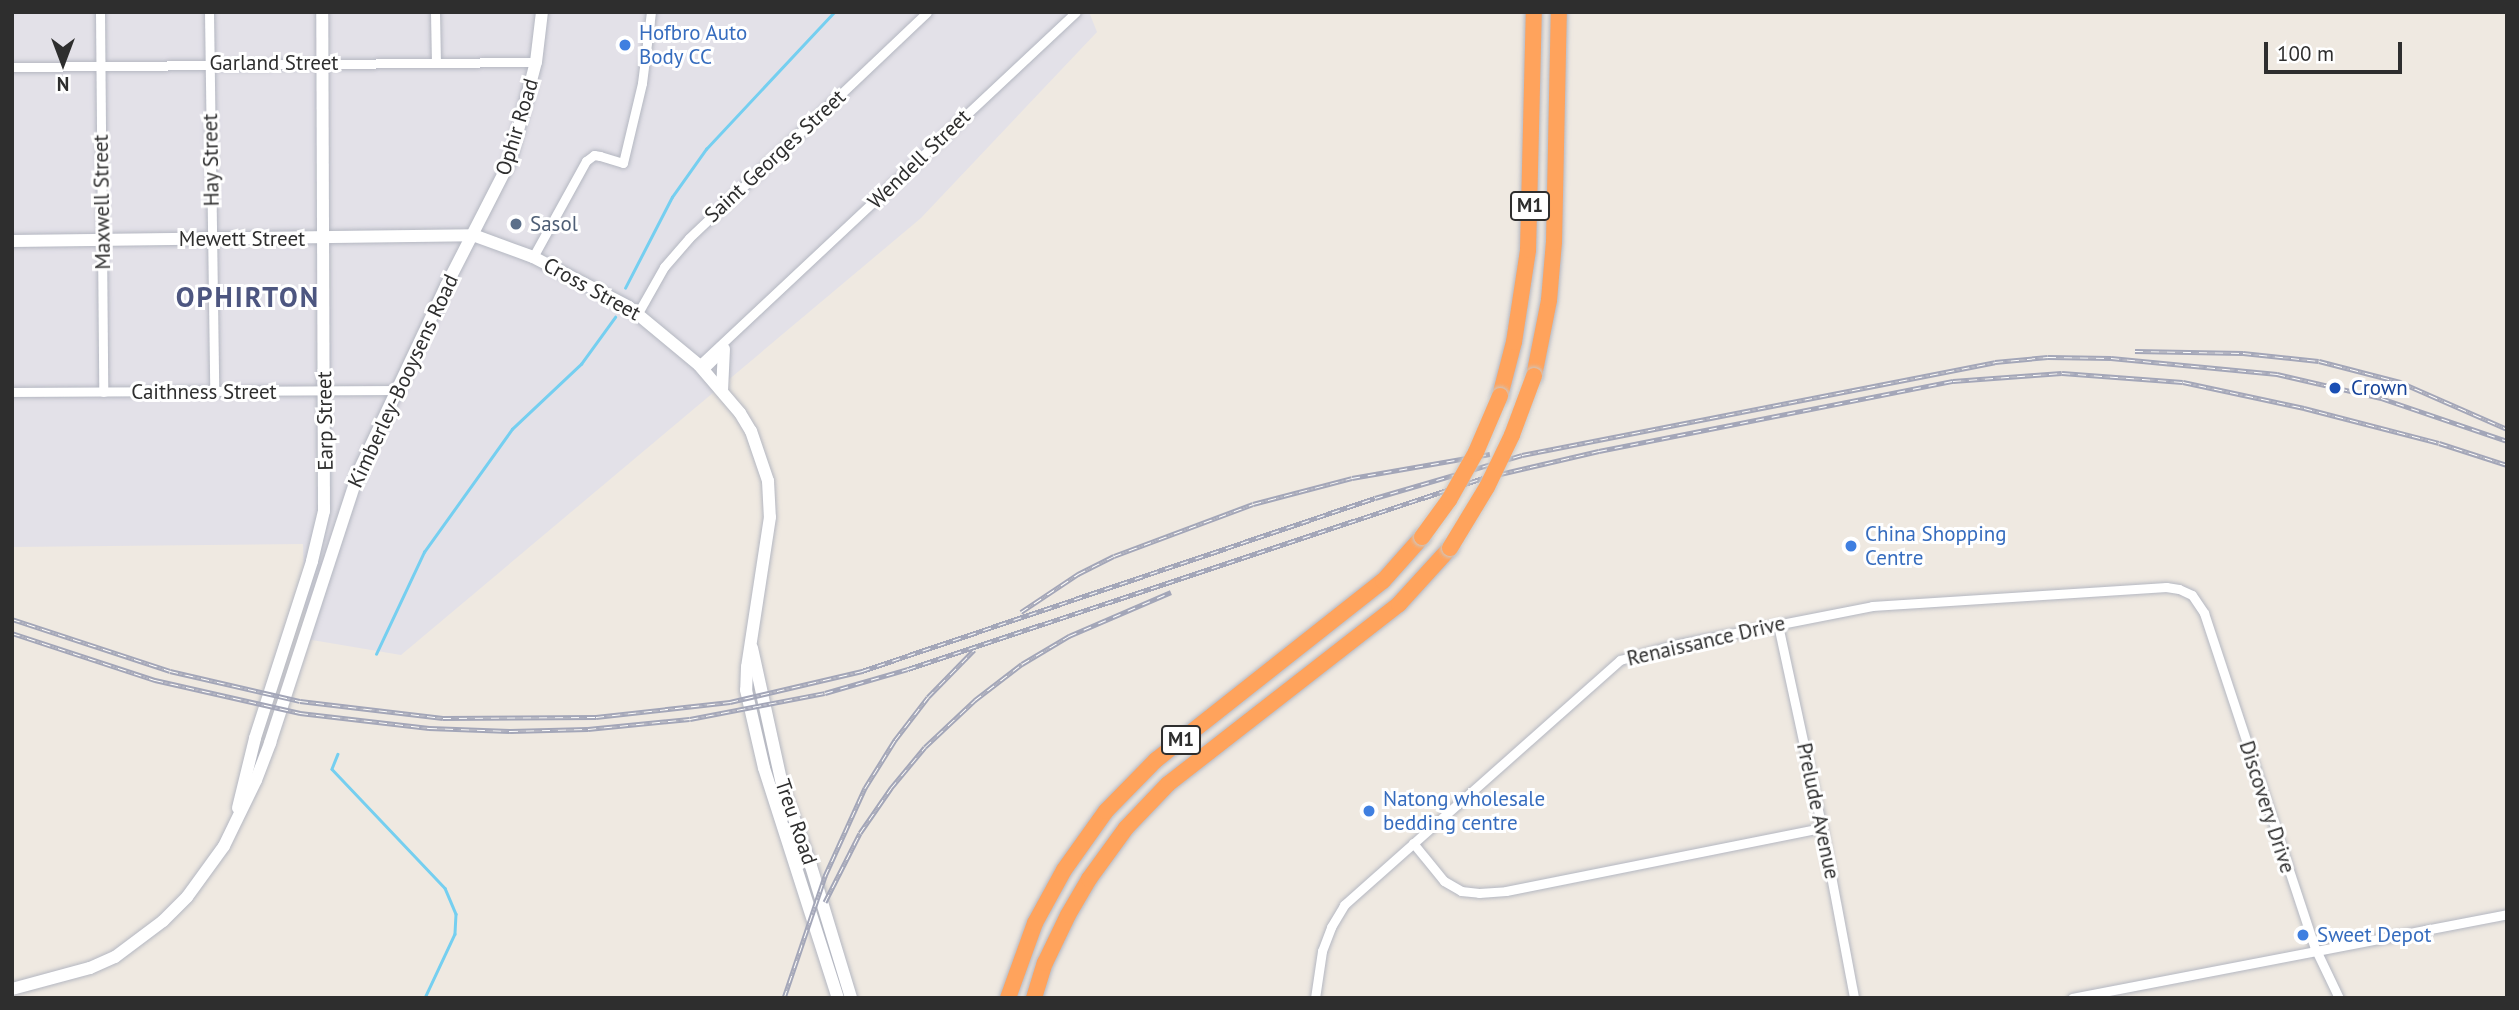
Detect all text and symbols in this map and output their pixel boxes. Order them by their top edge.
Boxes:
place label: Hofbro Auto Body CC [639,20,748,70]
north arrow [28,28,98,98]
scale bar [2267,28,2405,72]
marker: Hofbro Auto Body CC [617,37,633,53]
text: 100 m [2277,40,2334,67]
street label: Garland Street [210,50,338,76]
text: N [57,72,69,96]
street label: Ophir Road [490,75,544,179]
street label: Saint Georges Street [699,84,851,228]
street label: Wendell Street [863,104,975,214]
street label: Hay Street [198,113,224,207]
street label: Maxwell Street [88,134,116,270]
road number: M1 [1509,190,1551,222]
place label: Sasol [530,211,578,237]
marker: Sasol [508,216,524,232]
street label: Mewett Street [179,226,305,252]
street label: Cross Street [539,252,645,326]
street label: Kimberley-Booysens Road [342,270,464,492]
district label: OPHIRTON [177,280,319,314]
street label: Earp Street [312,371,338,471]
place label: Crown [2351,375,2408,401]
marker: Crown [2325,378,2345,398]
street label: Caithness Street [131,379,277,405]
place label: China Shopping Centre [1865,521,2007,571]
marker: China Shopping Centre [1843,538,1859,554]
street label: Renaissance Drive [1624,611,1788,671]
road number: M1 [1160,724,1202,755]
street label: Discovery Drive [2234,737,2300,877]
street label: Prelude Avenue [1791,740,1845,882]
street label: Treu Road [770,776,822,868]
place label: Natong wholesale bedding centre [1383,786,1545,836]
marker: Natong wholesale bedding centre [1361,803,1377,819]
place label: Sweet Depot [2317,922,2431,948]
marker: Sweet Depot [2295,927,2311,943]

